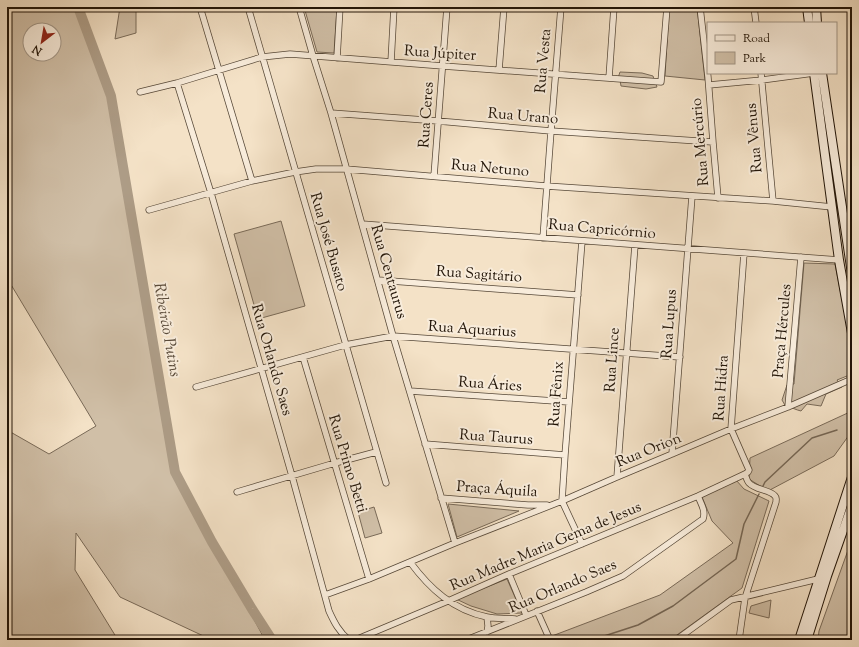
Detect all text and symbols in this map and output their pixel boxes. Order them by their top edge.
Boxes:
north arrow [22,22,62,62]
legend [707,22,837,74]
street label: Rua Vesta [531,28,557,94]
text: Road [743,30,770,48]
text: N [29,40,46,59]
street label: Rua Júpiter [403,41,477,67]
text: Park [743,50,766,68]
street label: Rua Ceres [414,81,440,149]
street label: Rua Mercúrio [687,97,715,187]
street label: Rua Vênus [741,102,769,174]
street label: Rua Urano [487,103,559,131]
street label: Rua Netuno [450,155,530,183]
street label: Rua José Busato [304,190,352,294]
street label: Rua Capricórnio [547,215,657,245]
street label: Rua Centaurus [365,222,412,322]
street label: Rua Sagitário [435,262,523,288]
water label: Ribeirão Putins [146,281,186,379]
street label: Praça Hércules [768,283,798,379]
street label: Rua Lupus [657,288,683,359]
street label: Rua Orlando Saes [245,302,297,419]
street label: Rua Aquarius [427,316,517,344]
street label: Rua Lince [600,327,626,393]
street label: Rua Hidra [709,354,735,422]
street label: Rua Fênix [544,361,570,427]
street label: Rua Áries [458,371,523,398]
street label: Rua Primo Betti [322,412,372,516]
street label: Rua Taurus [458,425,534,451]
street label: Rua Orion [613,428,685,474]
street label: Praça Áquila [456,476,538,503]
street label: Rua Madre Maria Gema de Jesus [447,497,645,597]
street label: Rua Orlando Saes [506,555,620,619]

